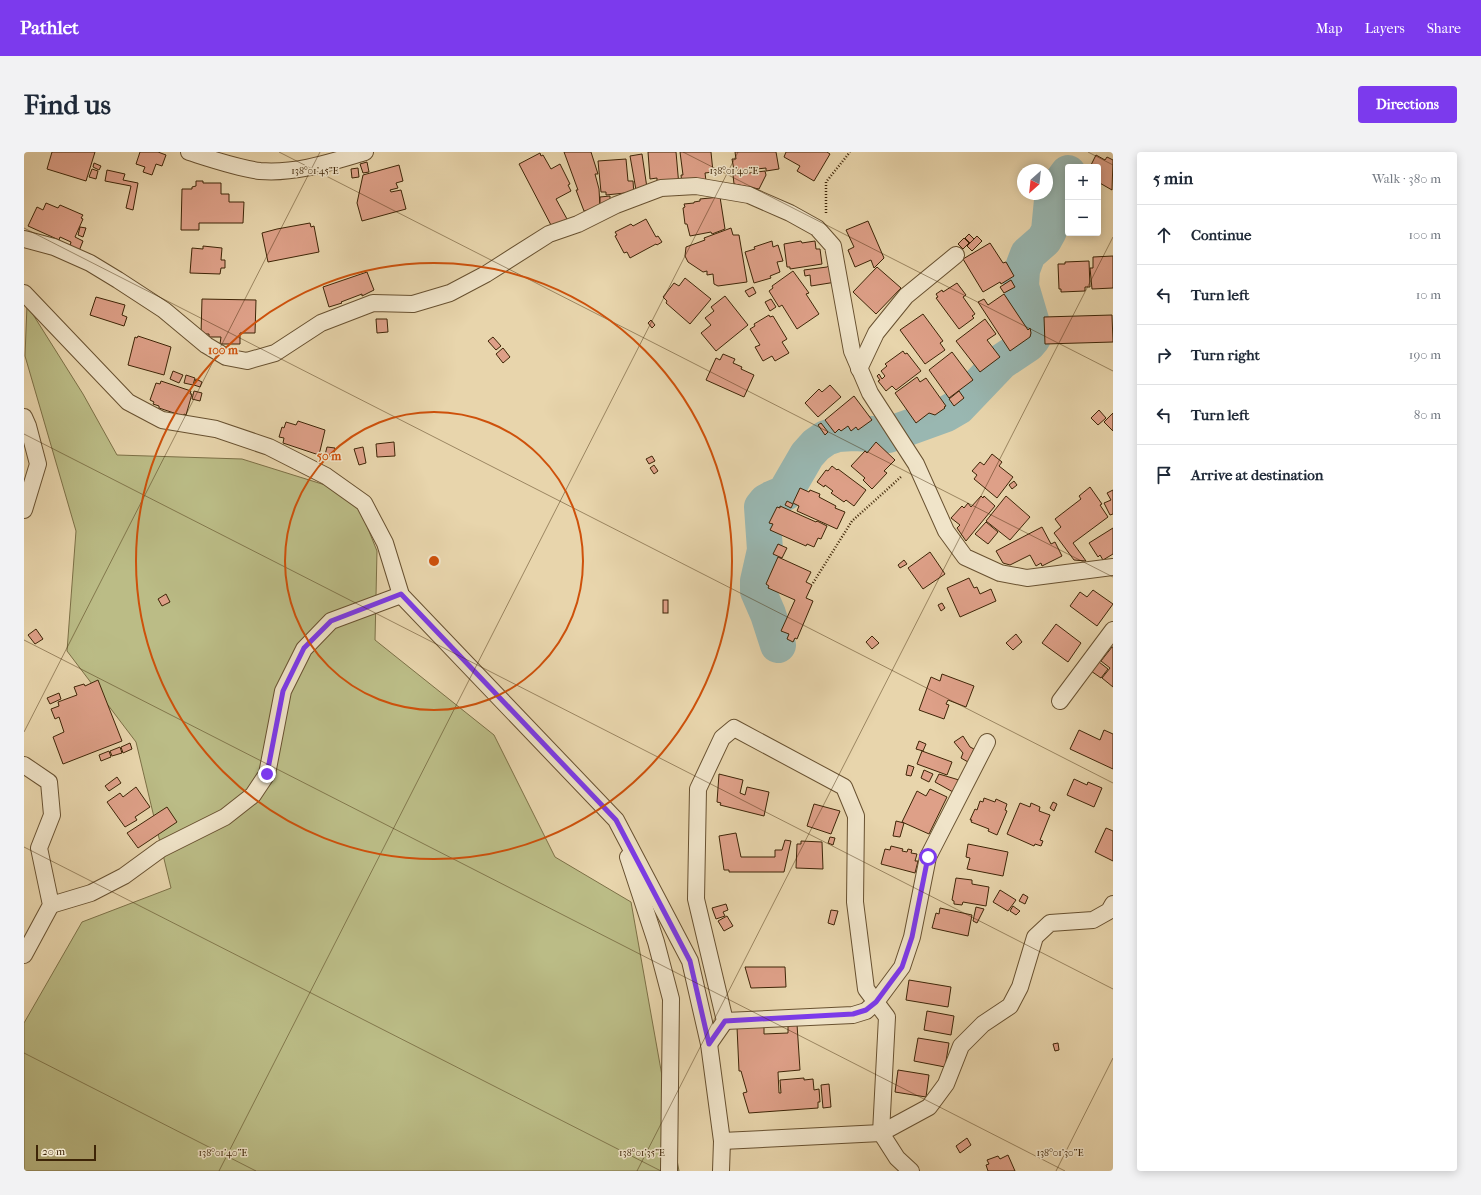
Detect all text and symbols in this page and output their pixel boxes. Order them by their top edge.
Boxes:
text: Pathlet [20,17,79,39]
text: Map [1316,20,1343,37]
text: Layers [1365,20,1405,37]
text: Share [1427,20,1461,37]
button: Directions [1358,86,1457,123]
text: Find us [24,88,111,121]
north arrow [1017,164,1053,200]
map controls [1065,164,1101,236]
button: + [1065,164,1101,200]
text: 138°01'45"E [291,165,339,177]
text: 138°01'40"E [710,165,758,177]
text: 5 min [1153,168,1193,188]
text: Walk · 380 m [1372,171,1441,186]
button: − [1065,200,1101,236]
icon: ahead [1153,224,1175,246]
text: Continue [1191,226,1251,244]
text: 100 m [1408,227,1441,242]
icon: left [1153,284,1175,306]
text: Turn left [1191,286,1249,304]
text: 10 m [1416,287,1441,302]
text: 100 m [208,343,239,357]
icon: right [1153,344,1175,366]
text: Turn right [1191,346,1260,364]
text: 190 m [1409,347,1441,362]
icon: left [1153,404,1175,426]
text: Turn left [1191,406,1249,424]
text: 80 m [1414,407,1441,422]
text: 50 m [317,449,342,463]
icon: arrive [1153,464,1175,486]
text: Arrive at destination [1191,466,1323,484]
centre of rings [427,554,441,568]
route end [258,765,276,783]
route start [919,848,937,866]
scale bar [36,1143,96,1162]
text: 20 m [42,1145,65,1158]
text: 138°01'40"E [199,1147,247,1159]
text: 138°01'35"E [619,1147,665,1159]
text: 138°01'30"E [1036,1147,1084,1159]

